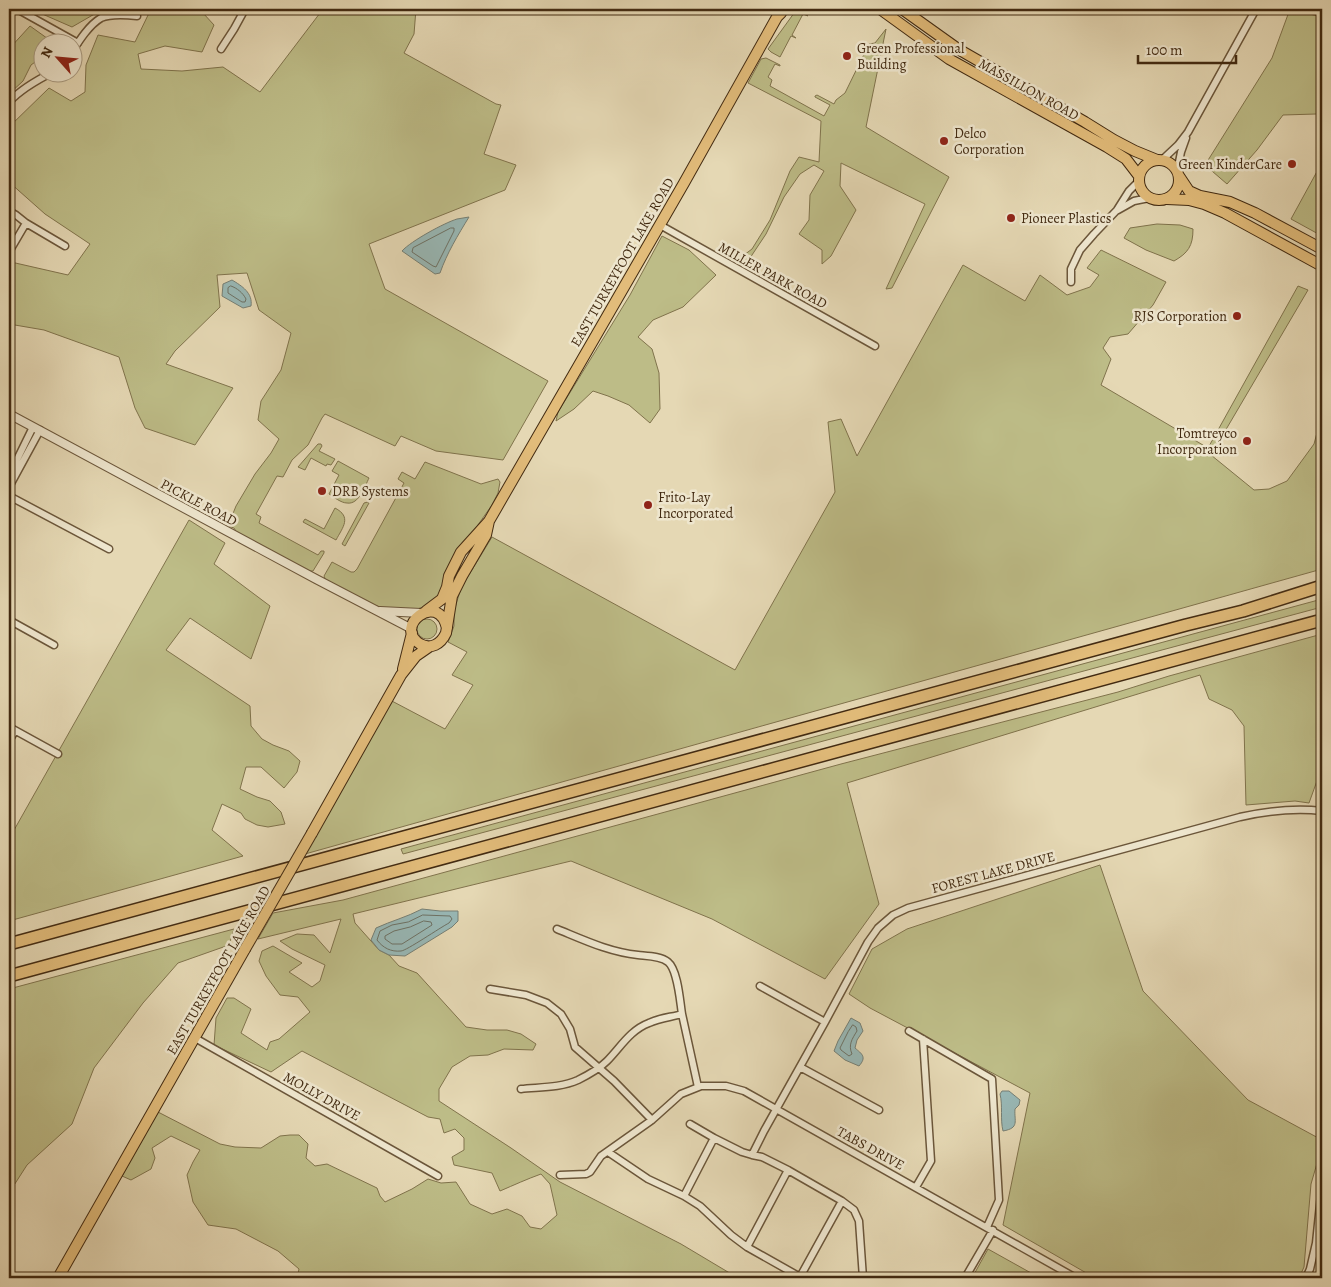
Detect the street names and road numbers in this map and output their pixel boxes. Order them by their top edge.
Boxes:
street label: MASSILLON ROAD [975,54,1083,125]
street label: EAST TURKEYFOOT LAKE ROAD [566,174,679,350]
street label: MILLER PARK ROAD [715,238,831,313]
street label: PICKLE ROAD [157,474,241,531]
street label: FOREST LAKE DRIVE [929,847,1057,898]
street label: EAST TURKEYFOOT LAKE ROAD [162,882,275,1058]
street label: MOLLY DRIVE [280,1067,364,1125]
street label: TABS DRIVE [834,1122,908,1175]

